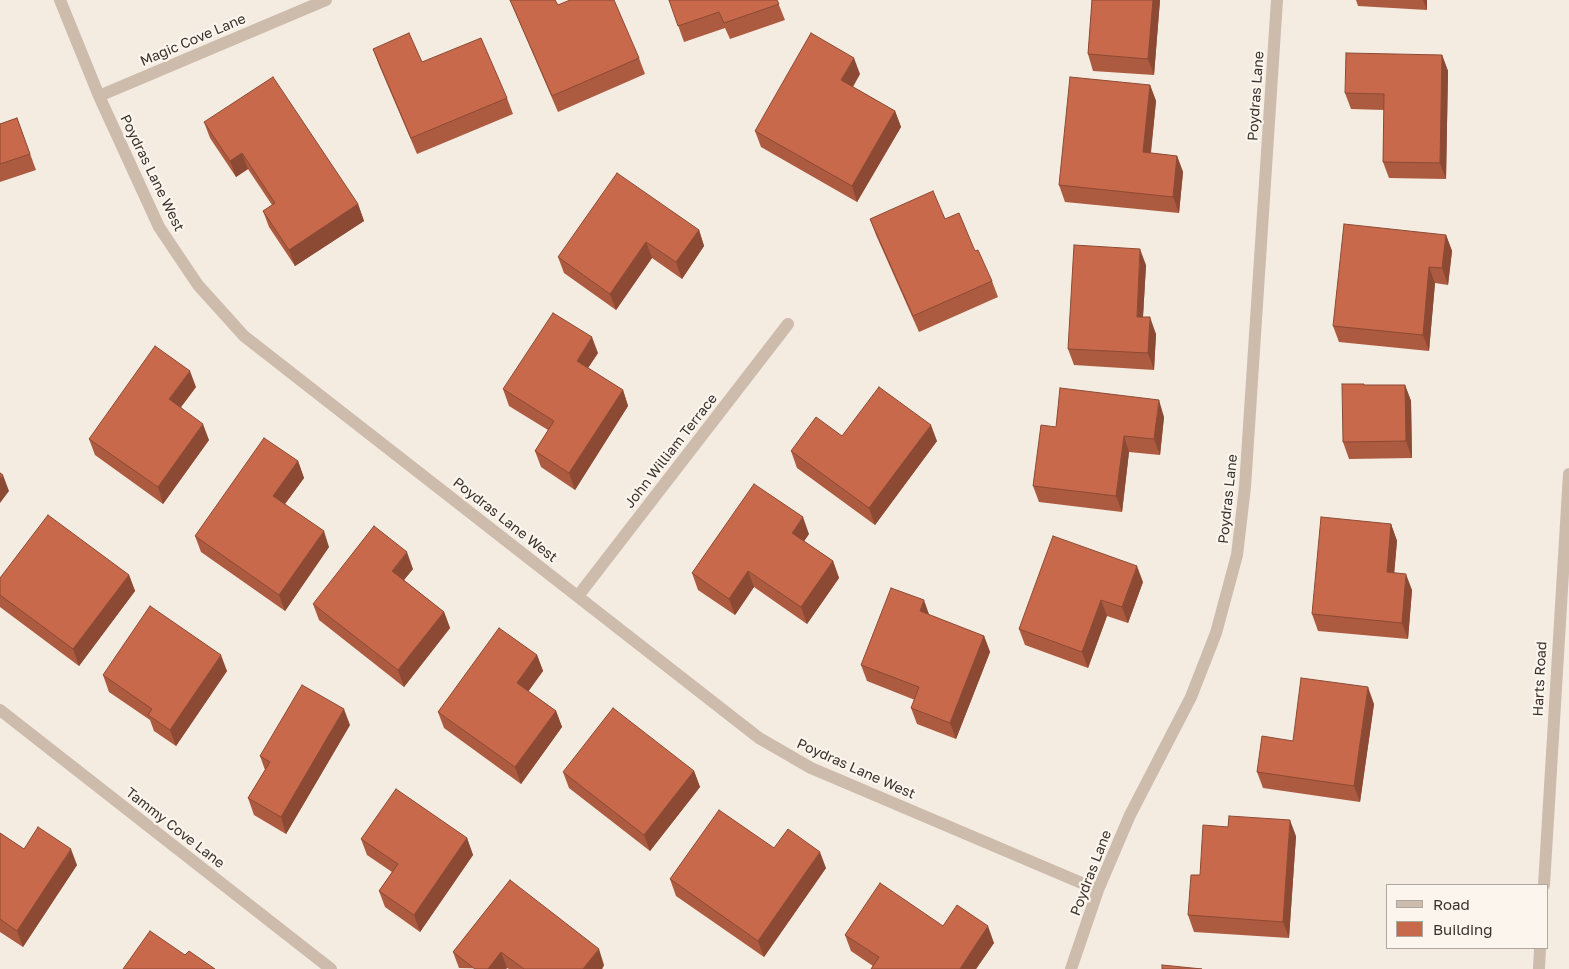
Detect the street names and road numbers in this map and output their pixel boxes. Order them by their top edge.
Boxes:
street label: Magic Cove Lane [138,10,248,70]
street label: Poydras Lane [1244,50,1268,142]
street label: Poydras Lane West [116,112,188,234]
street label: John William Terrace [621,390,721,512]
street label: Poydras Lane [1215,453,1241,545]
street label: Poydras Lane West [449,474,561,566]
street label: Harts Road [1530,641,1550,717]
street label: Poydras Lane West [794,735,918,803]
street label: Tammy Cove Lane [122,784,228,872]
street label: Poydras Lane [1067,828,1115,918]

